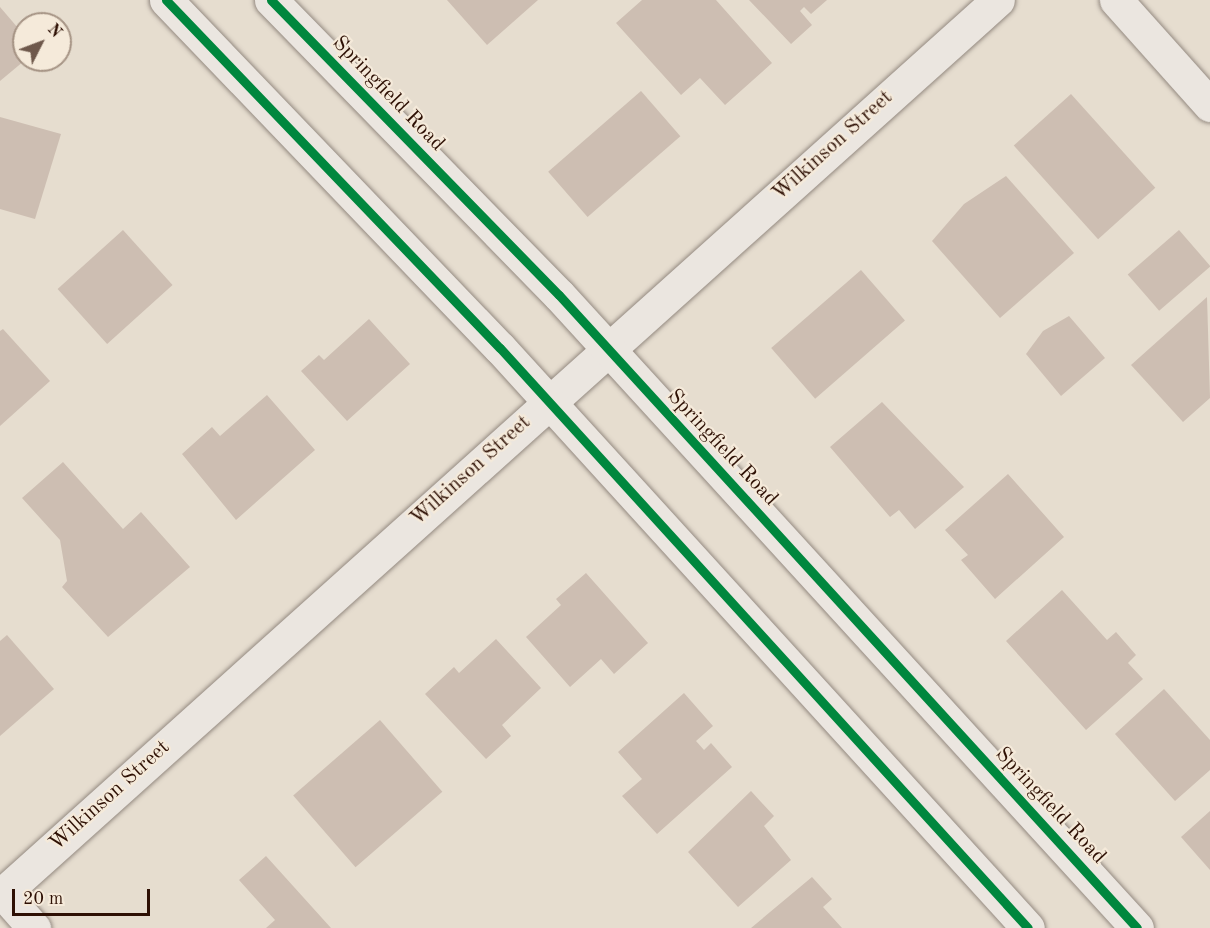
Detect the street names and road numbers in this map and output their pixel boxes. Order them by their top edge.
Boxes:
street label: Springfield Road [327,31,449,157]
street label: Wilkinson Street [768,85,898,207]
street label: Springfield Road [661,384,783,512]
street label: Wilkinson Street [406,410,536,532]
street label: Wilkinson Street [45,735,175,857]
street label: Springfield Road [989,742,1111,870]

